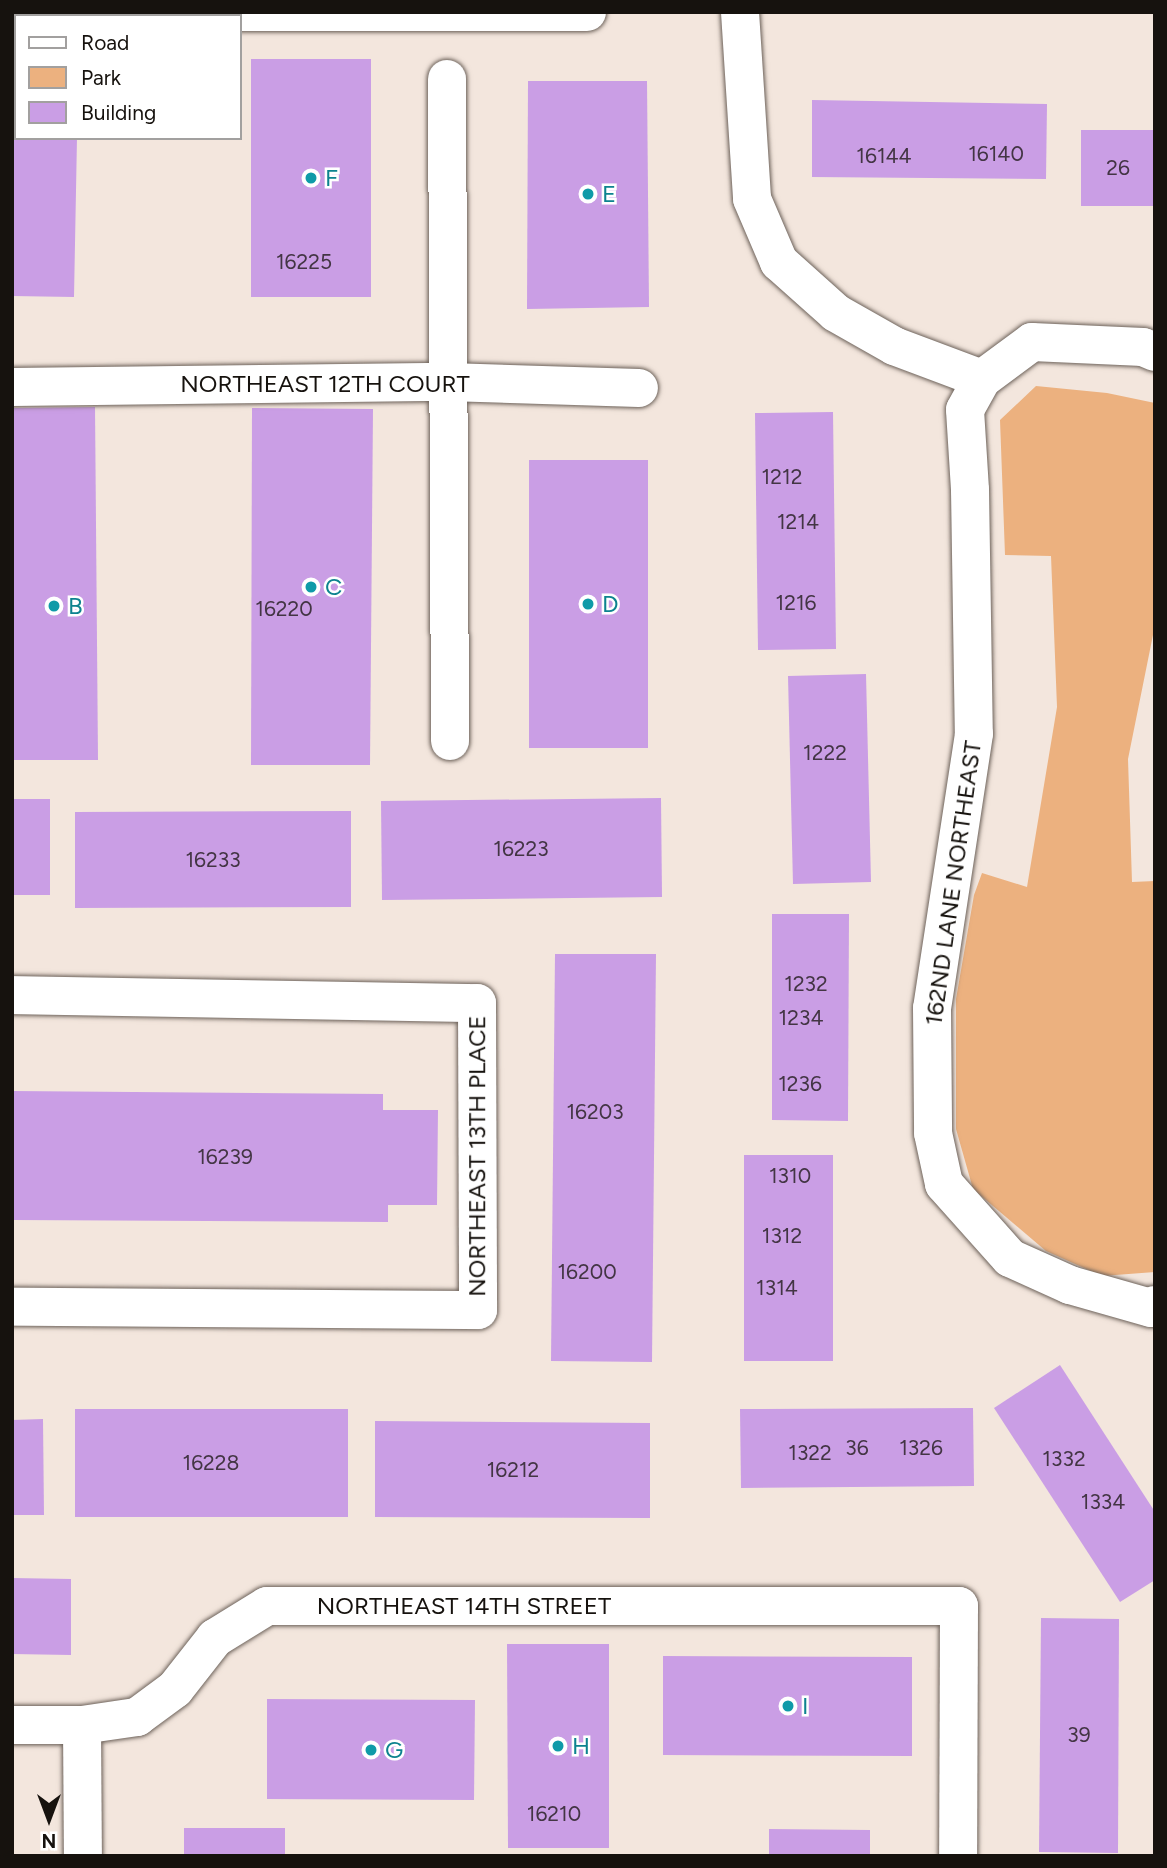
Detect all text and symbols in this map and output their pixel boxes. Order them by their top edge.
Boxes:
legend [14,14,242,140]
text: Road [81,30,129,55]
text: Park [81,65,121,90]
text: Building [81,100,156,125]
house number: 16140 [968,141,1024,167]
house number: 16144 [856,143,912,169]
house number: 26 [1106,155,1130,181]
place label: F [325,164,338,192]
marker: F [303,170,319,186]
place label: E [602,180,616,208]
marker: E [580,186,596,202]
house number: 16225 [276,249,332,275]
street label: NORTHEAST 12TH COURT [180,370,470,398]
house number: 1212 [762,464,802,490]
house number: 1214 [777,509,819,535]
place label: C [325,573,342,601]
marker: C [303,579,319,595]
place label: D [602,590,619,618]
house number: 1216 [776,590,816,616]
place label: B [68,592,83,620]
house number: 16220 [255,596,313,622]
marker: D [580,596,596,612]
marker: B [46,598,62,614]
street label: 162ND LANE NORTHEAST [919,739,987,1027]
house number: 1222 [803,740,847,766]
house number: 16223 [493,836,549,862]
house number: 16233 [185,847,241,873]
house number: 1232 [784,971,828,997]
house number: 1234 [779,1005,823,1031]
street label: NORTHEAST 13TH PLACE [463,1015,491,1297]
house number: 1236 [778,1071,822,1097]
house number: 16203 [566,1099,624,1125]
house number: 16239 [197,1144,253,1170]
house number: 1310 [769,1163,811,1189]
house number: 1312 [762,1223,802,1249]
house number: 16200 [557,1259,617,1285]
house number: 1314 [756,1275,798,1301]
house number: 36 [845,1435,869,1461]
house number: 1326 [899,1435,943,1461]
house number: 1322 [788,1440,832,1466]
house number: 1332 [1042,1446,1086,1472]
house number: 16228 [183,1450,239,1476]
house number: 16212 [487,1457,539,1483]
house number: 1334 [1081,1489,1125,1515]
street label: NORTHEAST 14TH STREET [317,1592,611,1620]
place label: I [802,1692,809,1720]
marker: I [780,1698,796,1714]
house number: 39 [1067,1722,1091,1748]
place label: H [572,1732,590,1760]
place label: G [385,1736,403,1764]
marker: H [550,1738,566,1754]
marker: G [363,1742,379,1758]
north arrow [14,1784,84,1854]
house number: 16210 [527,1801,581,1827]
text: N [42,1829,56,1852]

